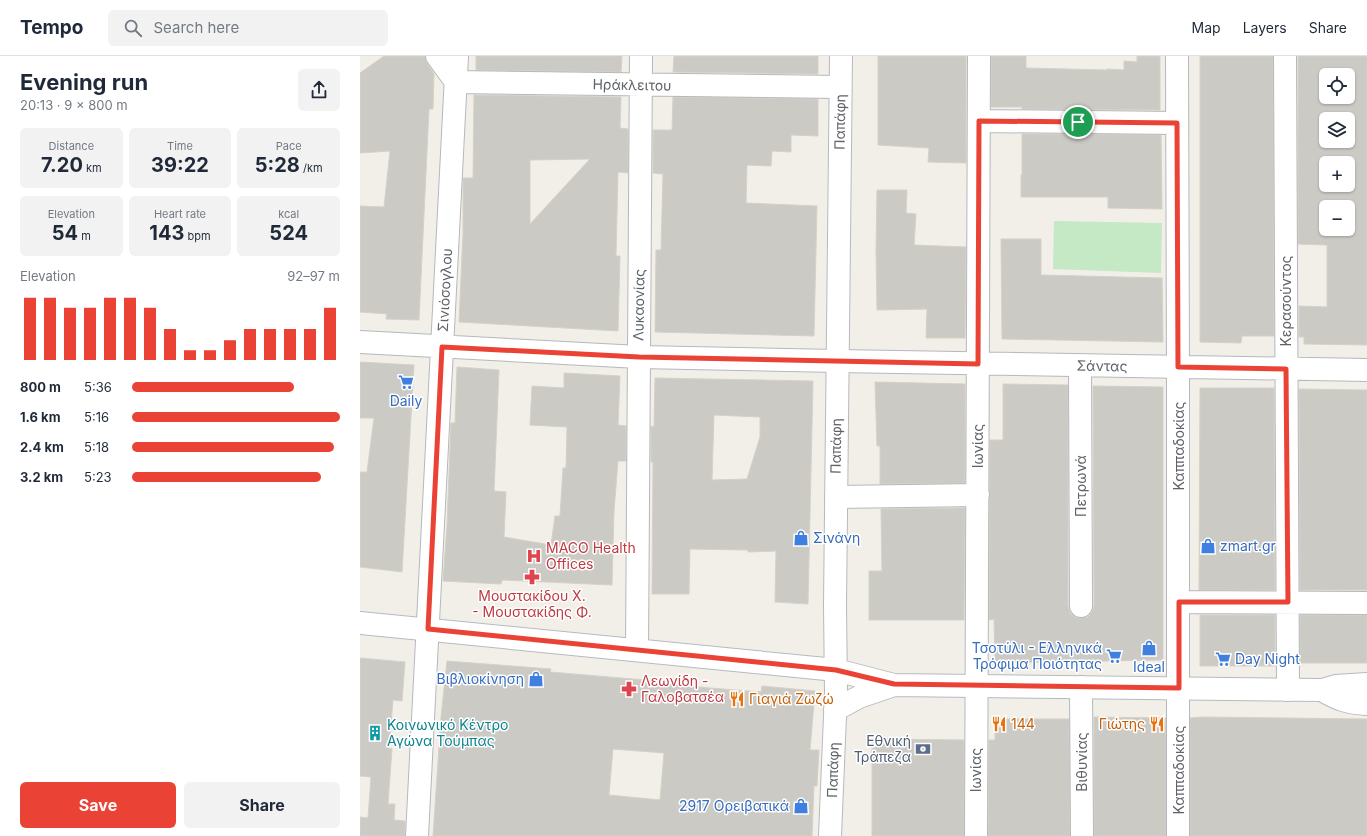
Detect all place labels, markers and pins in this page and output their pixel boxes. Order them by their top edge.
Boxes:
pin [1061,105,1095,139]
supermarket icon: Daily [397,373,415,391]
place label: Daily [390,392,422,409]
shop icon: Σινάνη [792,529,810,547]
place label: Σινάνη [813,529,860,546]
shop icon: zmart.gr [1199,537,1217,555]
place label: zmart.gr [1220,537,1276,554]
place label: MACO Health Offices [546,539,636,572]
hospital icon: MACO Health Offices [525,547,543,565]
pharmacy icon: Μουστακίδου Χ. - Μουστακίδης Φ. [523,568,541,586]
place label: Μουστακίδου Χ. - Μουστακίδης Φ. [472,587,592,620]
place label: Τσοτύλι - Ελληνικά Τρόφιμα Ποιότητας [972,639,1102,672]
shop icon: Ideal [1140,639,1158,657]
supermarket icon: Τσοτύλι - Ελληνικά Τρόφιμα Ποιότητας [1105,647,1123,665]
supermarket icon: Day Night [1214,650,1232,668]
place label: Day Night [1235,650,1300,667]
place label: Ideal [1133,658,1165,675]
place label: Βιβλιοκίνηση [436,670,524,687]
shop icon: Βιβλιοκίνηση [527,670,545,688]
place label: Λεωνίδη - Γαλοβατσέα [641,672,724,705]
pharmacy icon: Λεωνίδη - Γαλοβατσέα [620,680,638,698]
restaurant icon: Γιαγιά Ζωζώ [728,690,746,708]
place label: Γιαγιά Ζωζώ [749,690,834,707]
restaurant icon: 144 [990,715,1008,733]
place label: 144 [1011,715,1035,732]
place label: Γιώτης [1099,715,1145,732]
restaurant icon: Γιώτης [1148,715,1166,733]
place label: Κοινωνικό Κέντρο Αγώνα Τούμπας [387,716,508,749]
building icon: Κοινωνικό Κέντρο Αγώνα Τούμπας [366,724,384,742]
place label: Εθνική Τράπεζα [854,732,911,765]
bank icon: Εθνική Τράπεζα [914,740,932,758]
place label: 2917 Ορειβατικά [679,797,789,814]
shop icon: 2917 Ορειβατικά [792,797,810,815]

